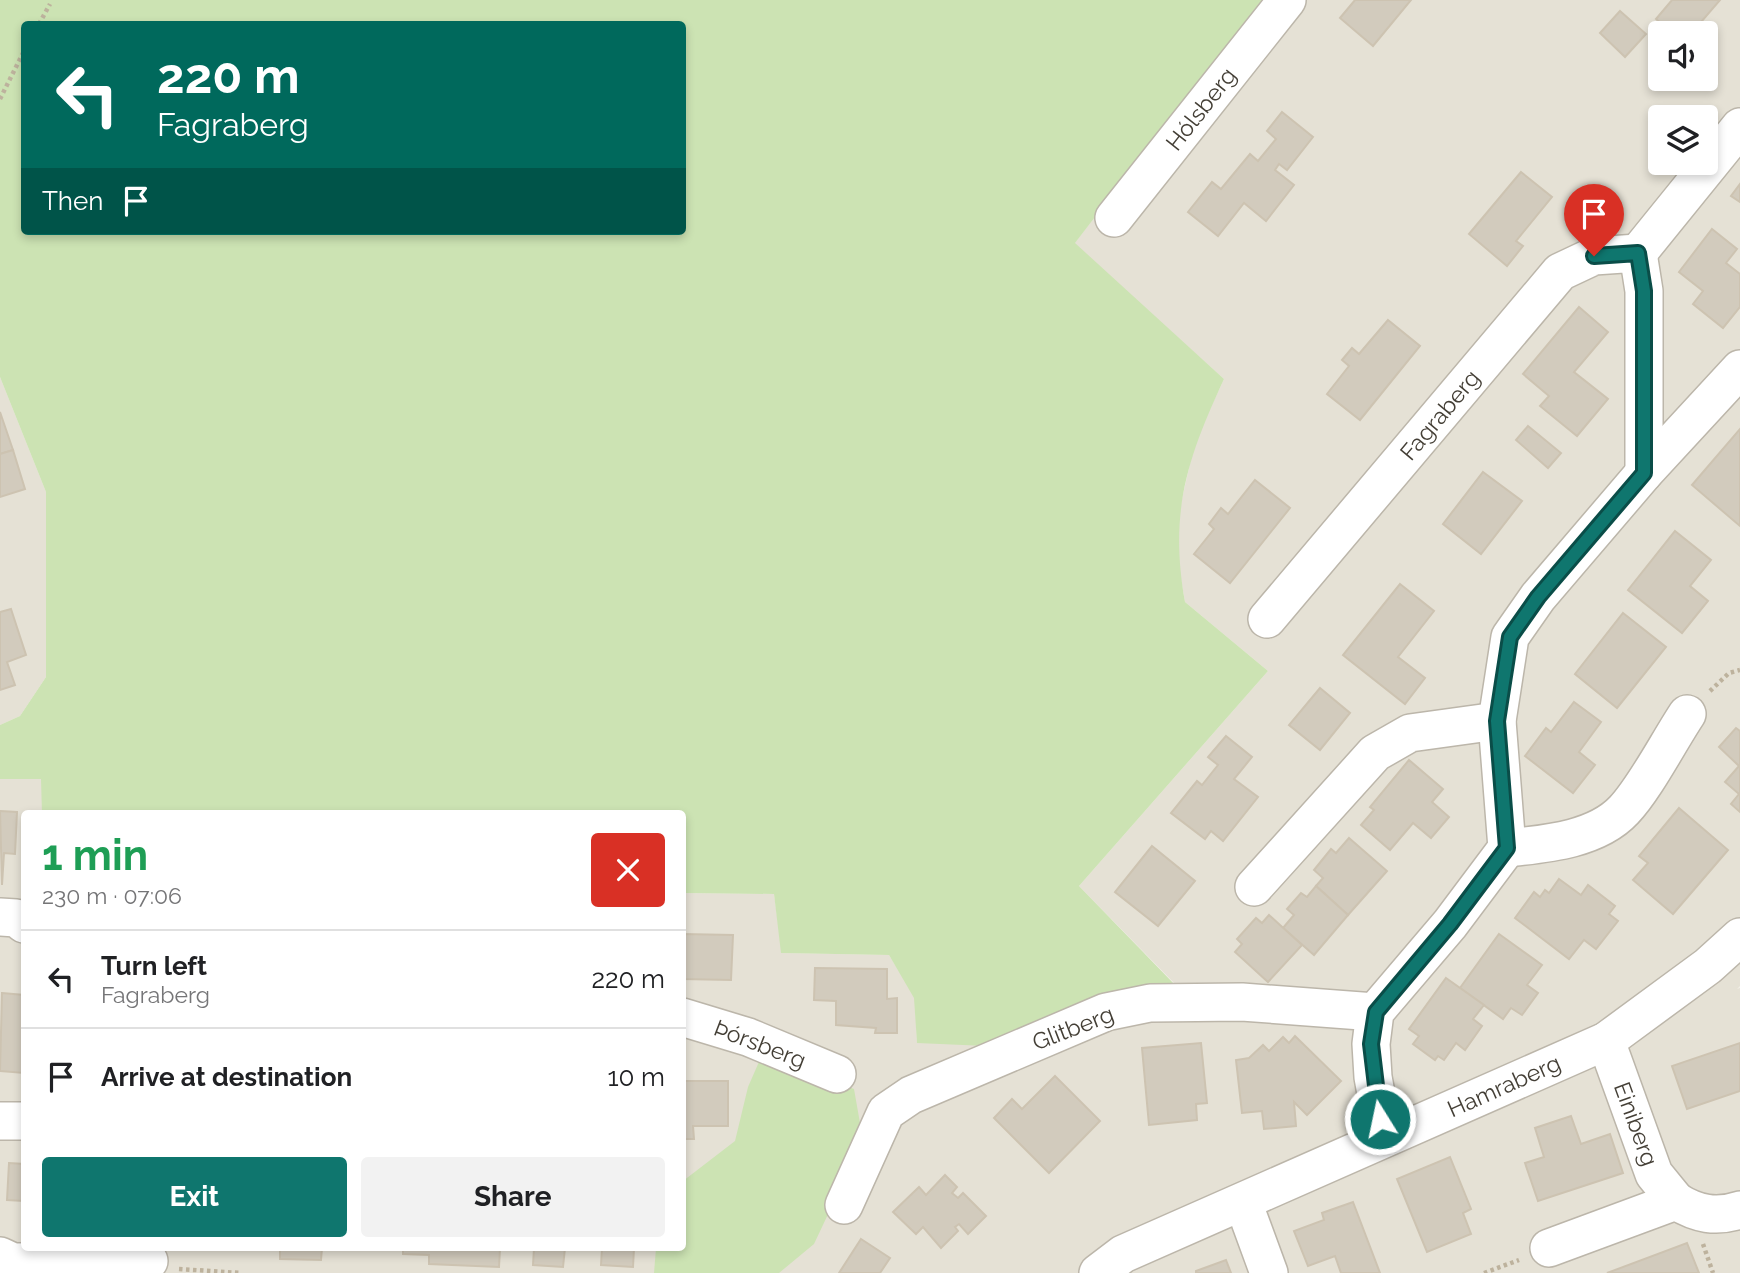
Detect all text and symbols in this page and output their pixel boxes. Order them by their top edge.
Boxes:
map controls [1648,21,1718,175]
button: sound [1648,21,1718,91]
text: 220 m [157,47,300,104]
icon: left [42,49,133,140]
street label: Hólsberg [1160,62,1241,155]
button: layers [1648,105,1718,175]
text: Fagraberg [157,106,309,143]
icon: arrive [117,182,155,220]
pin [1564,184,1624,256]
text: Then [42,186,103,216]
icon: arrive [1575,195,1613,233]
street label: Fagraberg [1394,364,1485,465]
text: 1 min [42,831,148,880]
button: close [591,833,665,907]
text: 230 m · 07:06 [42,882,182,909]
text: Turn left [101,951,207,981]
icon: left [42,960,80,998]
text: 220 m [591,964,665,994]
text: Fagraberg [101,981,210,1008]
street label: Glitberg [1028,1000,1117,1055]
street label: Þórsberg [710,1014,810,1073]
street label: Hamraberg [1443,1049,1564,1122]
icon: arrive [42,1058,80,1096]
text: Arrive at destination [101,1062,352,1092]
text: 10 m [607,1062,665,1092]
street label: Einiberg [1609,1078,1664,1169]
position arrow [1343,1082,1417,1156]
button: Exit [42,1157,347,1237]
button: Share [361,1157,665,1237]

